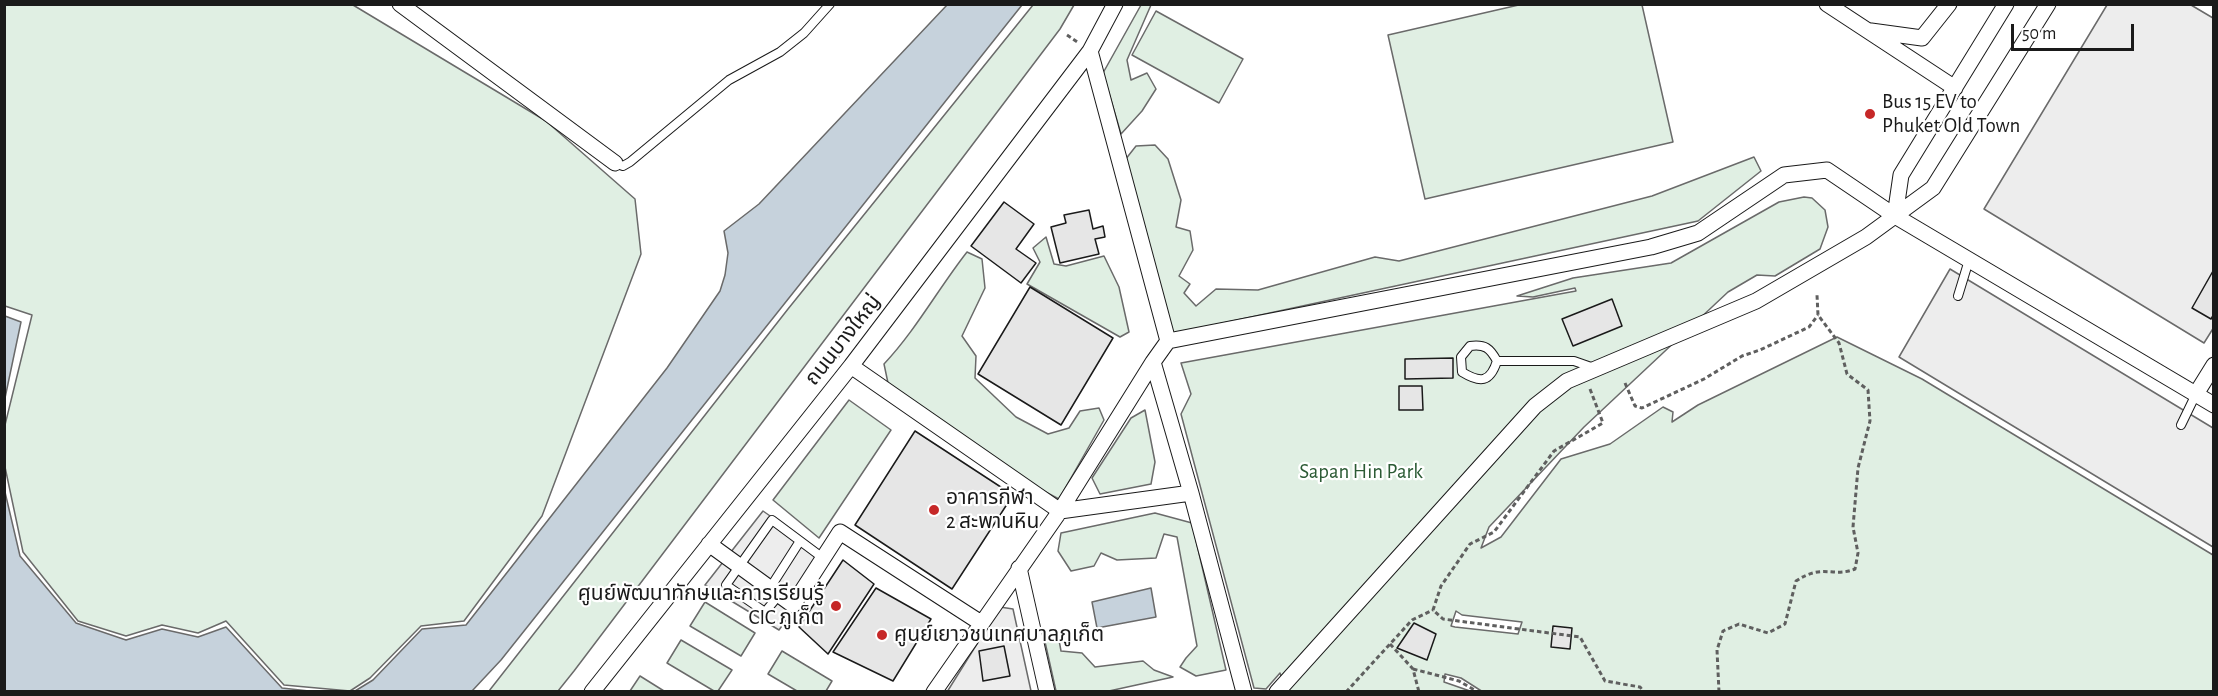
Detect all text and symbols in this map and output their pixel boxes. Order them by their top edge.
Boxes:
scale bar [2014,12,2137,50]
text: 50 m [2022,25,2056,43]
place label: Bus 15 EV to Phuket Old Town [1882,89,2020,139]
marker: Bus 15 EV to Phuket Old Town [1863,107,1877,121]
street label: ถนนบางใหญ่ [800,290,886,390]
park label: Sapan Hin Park [1299,459,1423,485]
place label: อาคารกีฬา 2 สะพานหิน [946,485,1039,535]
marker: อาคารกีฬา 2 สะพานหิน [927,503,941,517]
place label: ศูนย์พัฒนาทักษและการเรียนรู้ CIC ภูเก็ต [578,581,824,631]
marker: ศูนย์พัฒนาทักษและการเรียนรู้ CIC ภูเก็ต [829,599,843,613]
place label: ศูนย์เยาวชนเทศบาลภูเก็ต [894,622,1104,648]
marker: ศูนย์เยาวชนเทศบาลภูเก็ต [875,628,889,642]

